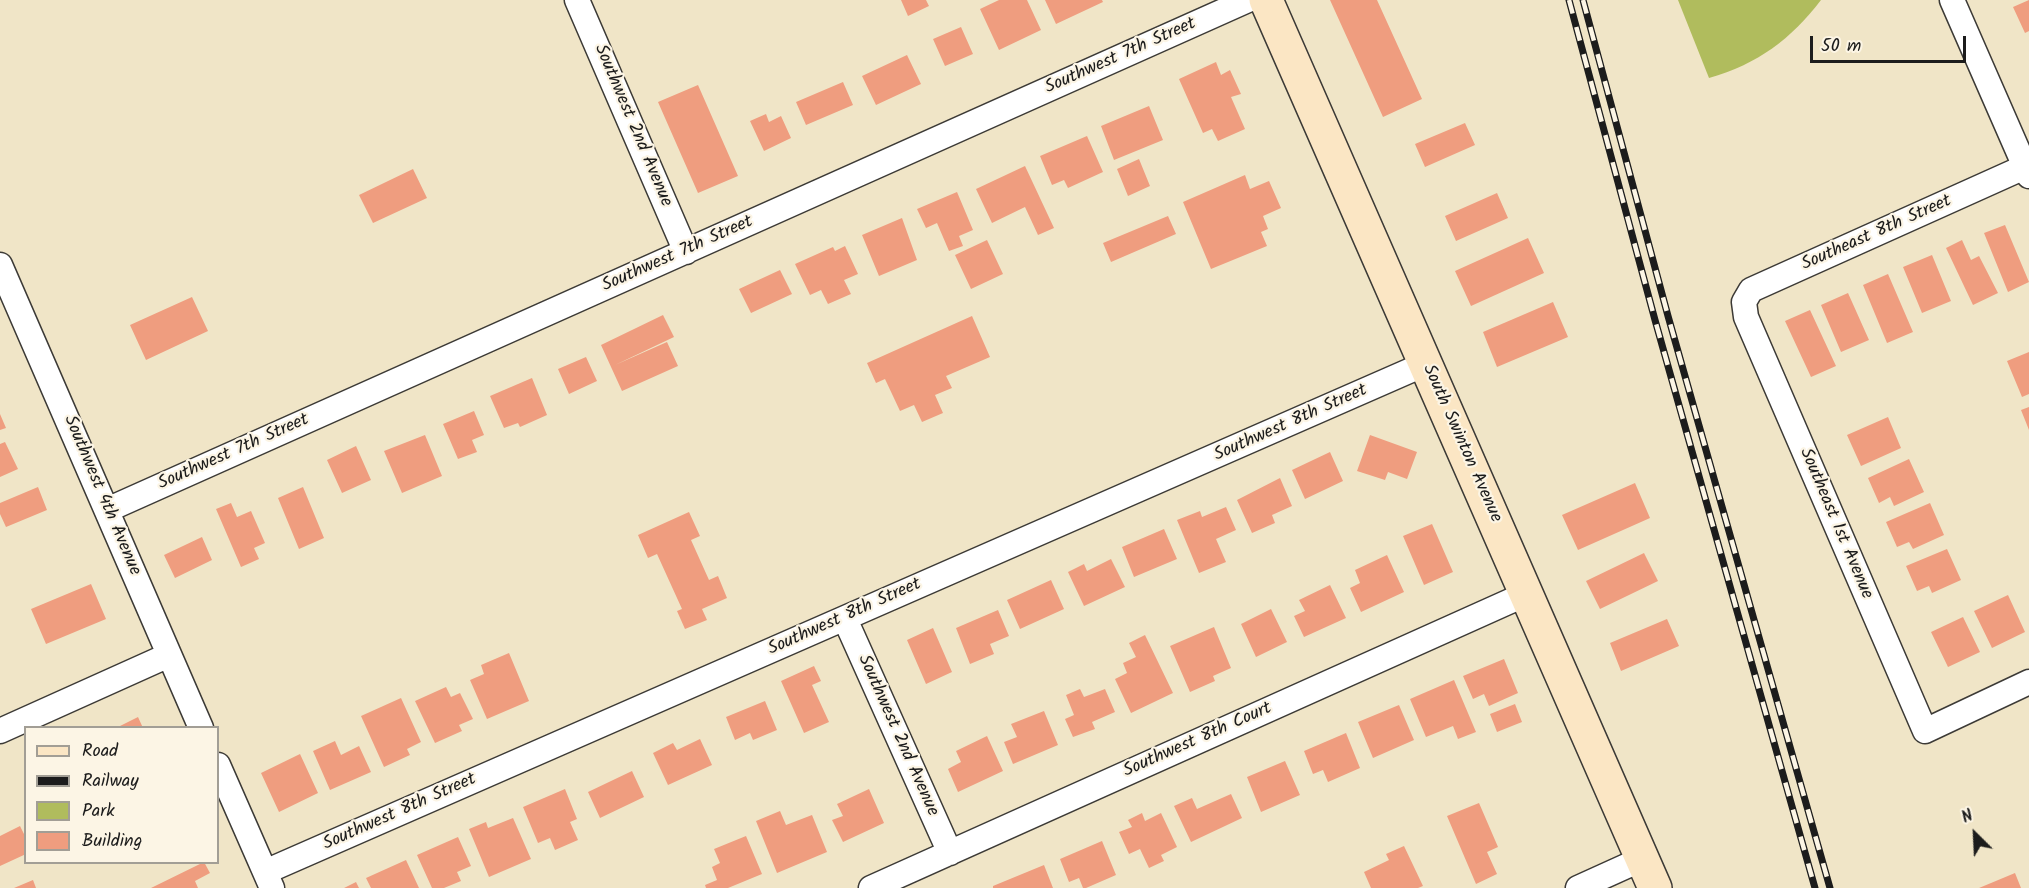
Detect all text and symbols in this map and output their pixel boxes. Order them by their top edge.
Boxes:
street label: Southwest 7th Street [1042,14,1200,100]
scale bar [1813,24,1969,62]
text: 50 m [1821,32,1861,61]
street label: Southwest 2nd Avenue [588,42,676,210]
street label: Southeast 8th Street [1799,191,1955,277]
street label: Southwest 7th Street [599,212,757,298]
street label: South Swinton Avenue [1416,362,1506,526]
street label: Southwest 8th Street [1211,381,1371,467]
street label: Southwest 7th Street [155,410,313,496]
street label: Southwest 4th Avenue [57,413,145,579]
street label: Southeast 1st Avenue [1793,445,1877,603]
street label: Southwest 8th Street [765,575,925,661]
street label: Southwest 2nd Avenue [852,652,942,820]
street label: Southwest 8th Court [1120,699,1276,783]
legend [24,726,219,864]
text: Road [82,737,118,766]
text: Railway [82,767,139,796]
street label: Southwest 8th Street [320,770,480,856]
text: Park [82,797,115,826]
north arrow [1945,804,2005,864]
text: N [1958,804,1977,831]
text: Building [82,827,142,856]

